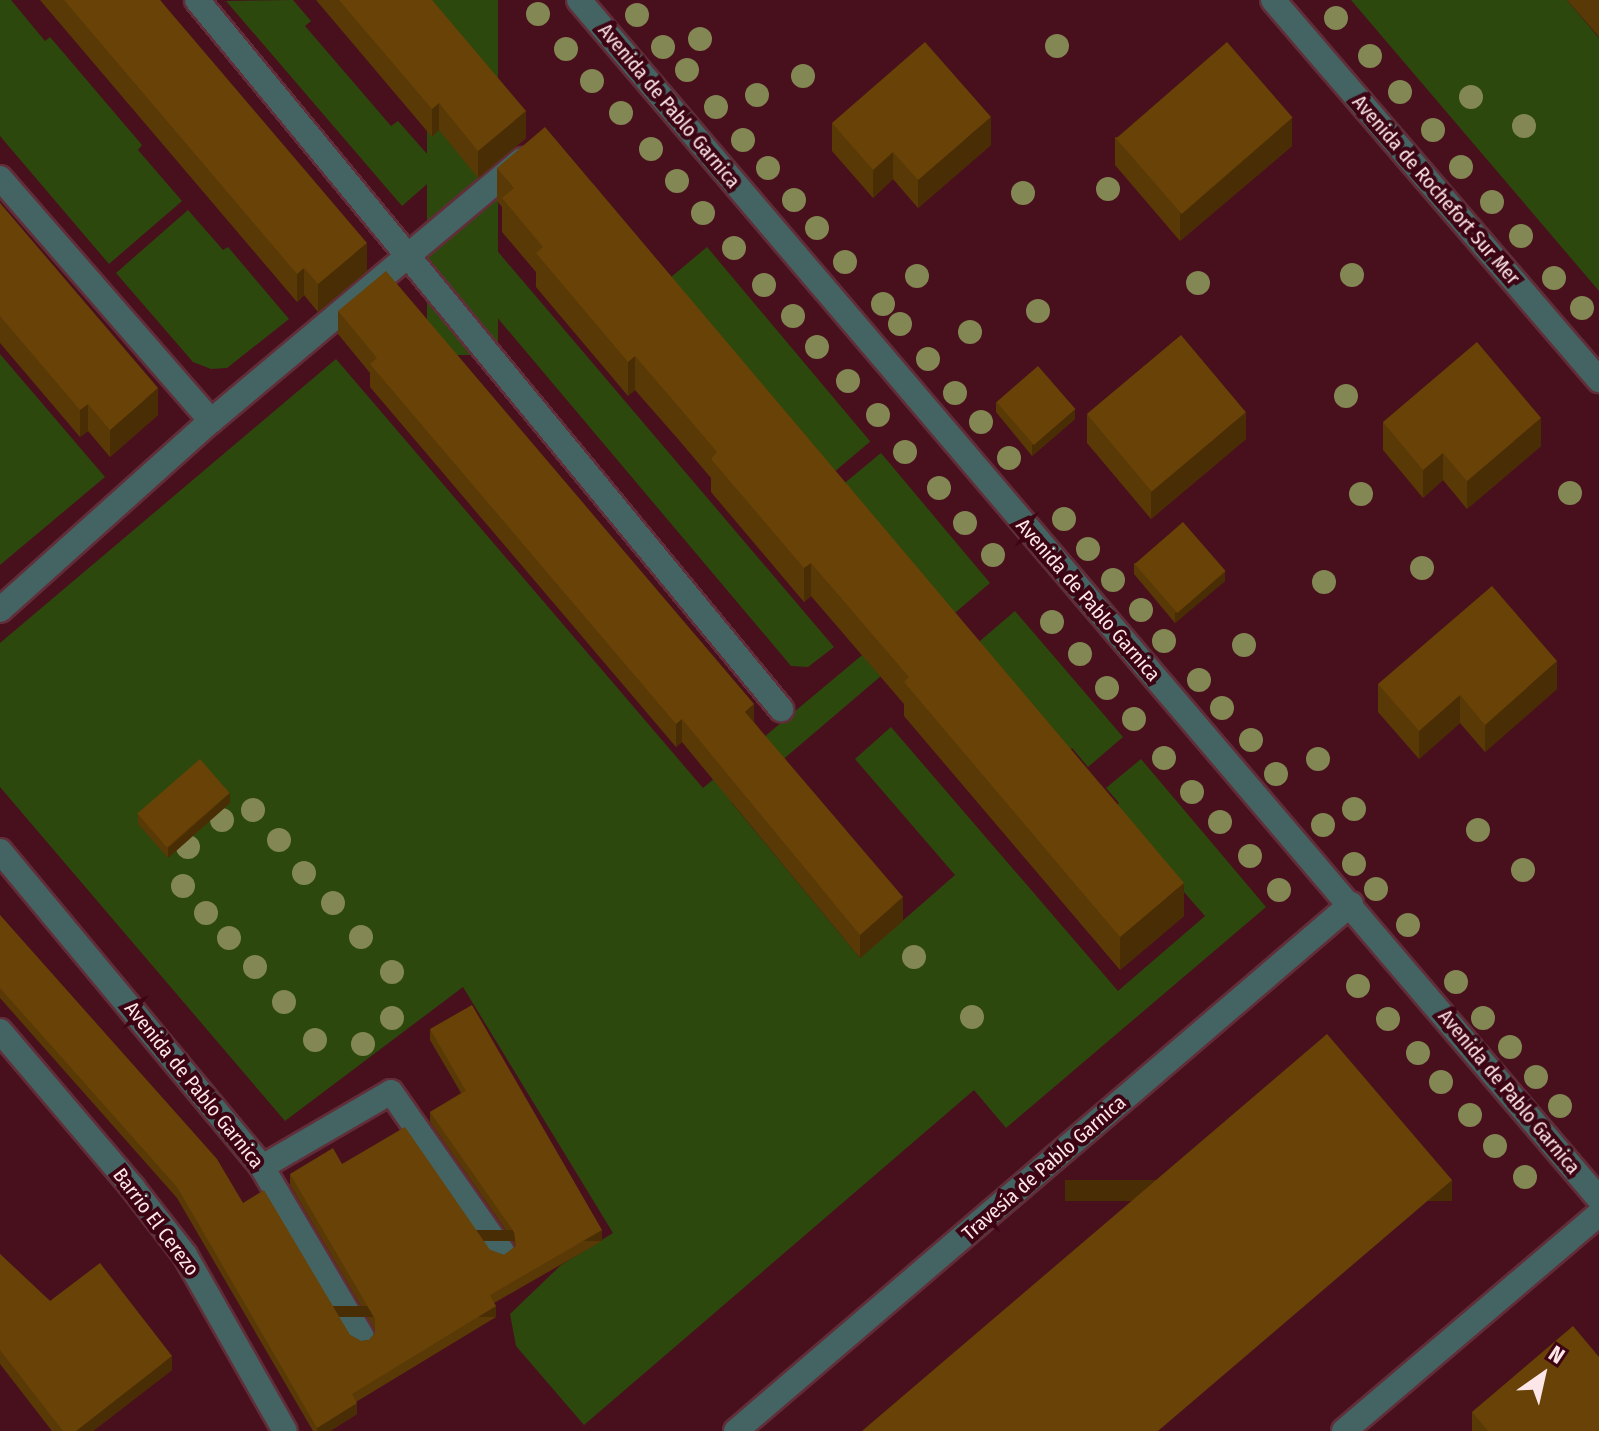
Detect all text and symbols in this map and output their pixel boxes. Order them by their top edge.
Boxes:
street label: Avenida de Pablo Garnica [593,19,745,193]
street label: Avenida de Rochefort Sur Mer [1347,90,1525,290]
street label: Avenida de Pablo Garnica [1011,514,1165,686]
street label: Avenida de Pablo Garnica [119,997,269,1173]
street label: Avenida de Pablo Garnica [1433,1005,1585,1179]
street label: Travesía de Pablo Garnica [957,1090,1131,1246]
street label: Barrio El Cerezo [108,1164,204,1280]
north arrow [1503,1335,1583,1415]
text: N [1544,1340,1570,1370]

